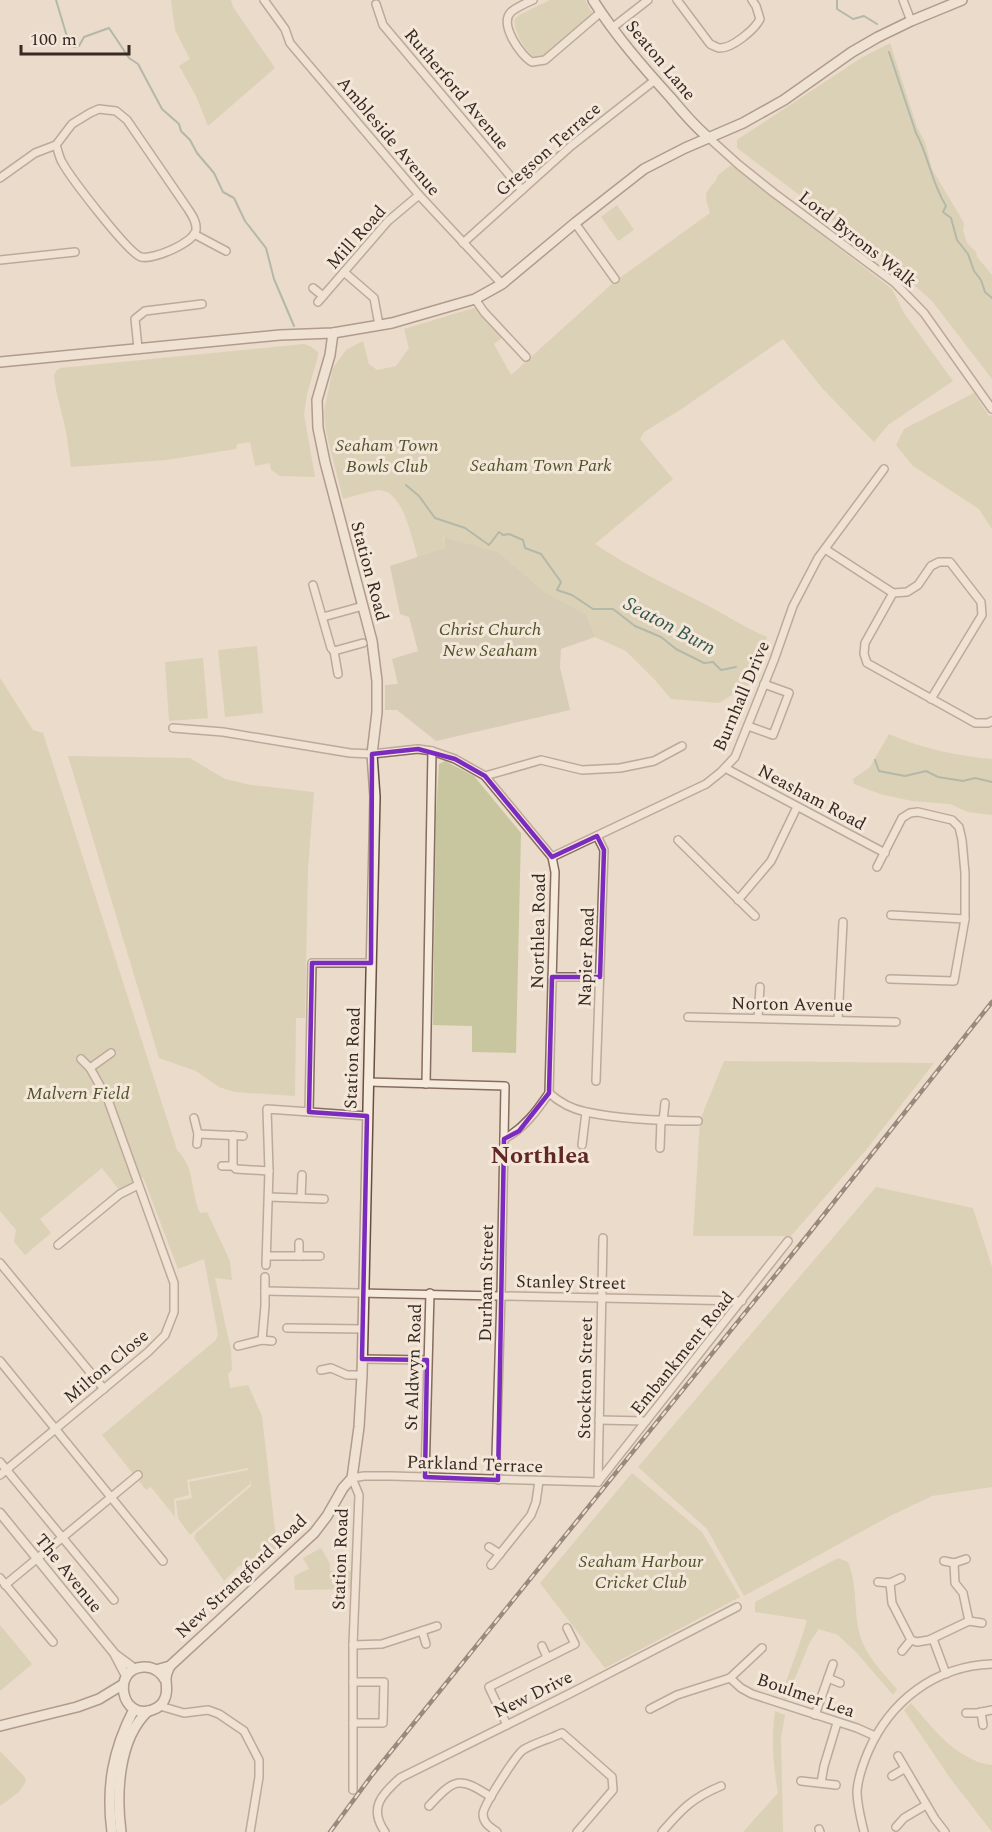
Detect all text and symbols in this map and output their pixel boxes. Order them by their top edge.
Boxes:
street label: Seaton Lane [619,14,702,107]
scale bar [21,18,129,56]
street label: Rutherford Avenue [397,22,516,156]
text: 100 m [30,26,77,53]
street label: Ambleside Avenue [330,71,447,202]
street label: Gregson Terrace [490,96,607,203]
street label: Lord Byrons Walk [793,184,923,294]
street label: Mill Road [320,199,393,276]
park label: Seaham Town Bowls Club [336,432,439,480]
park label: Seaham Town Park [470,452,612,479]
street label: Station Road [343,518,396,624]
water label: Seaton Burn [618,589,721,663]
park label: Christ Church New Seaham [439,616,541,664]
street label: Burnhall Drive [706,637,777,756]
street label: Neasham Road [753,757,871,837]
street label: Northlea Road [524,873,553,989]
street label: Napier Road [571,907,602,1007]
street label: Norton Avenue [731,990,853,1019]
street label: Station Road [337,1006,368,1110]
park label: Malvern Field [26,1080,130,1107]
district label: Northlea [491,1138,590,1174]
street label: Durham Street [472,1224,501,1342]
street label: Stanley Street [516,1268,626,1297]
street label: Embankment Road [624,1286,741,1421]
street label: St Aldwyn Road [398,1303,429,1431]
street label: Stockton Street [571,1317,600,1440]
street label: Milton Close [58,1323,155,1410]
street label: Parkland Terrace [406,1449,544,1480]
street label: Station Road [325,1507,356,1611]
street label: New Strangford Road [169,1508,313,1645]
street label: The Avenue [28,1528,109,1619]
park label: Seaham Harbour Cricket Club [579,1548,704,1596]
street label: New Drive [489,1664,577,1725]
street label: Boulmer Lea [753,1666,859,1725]

